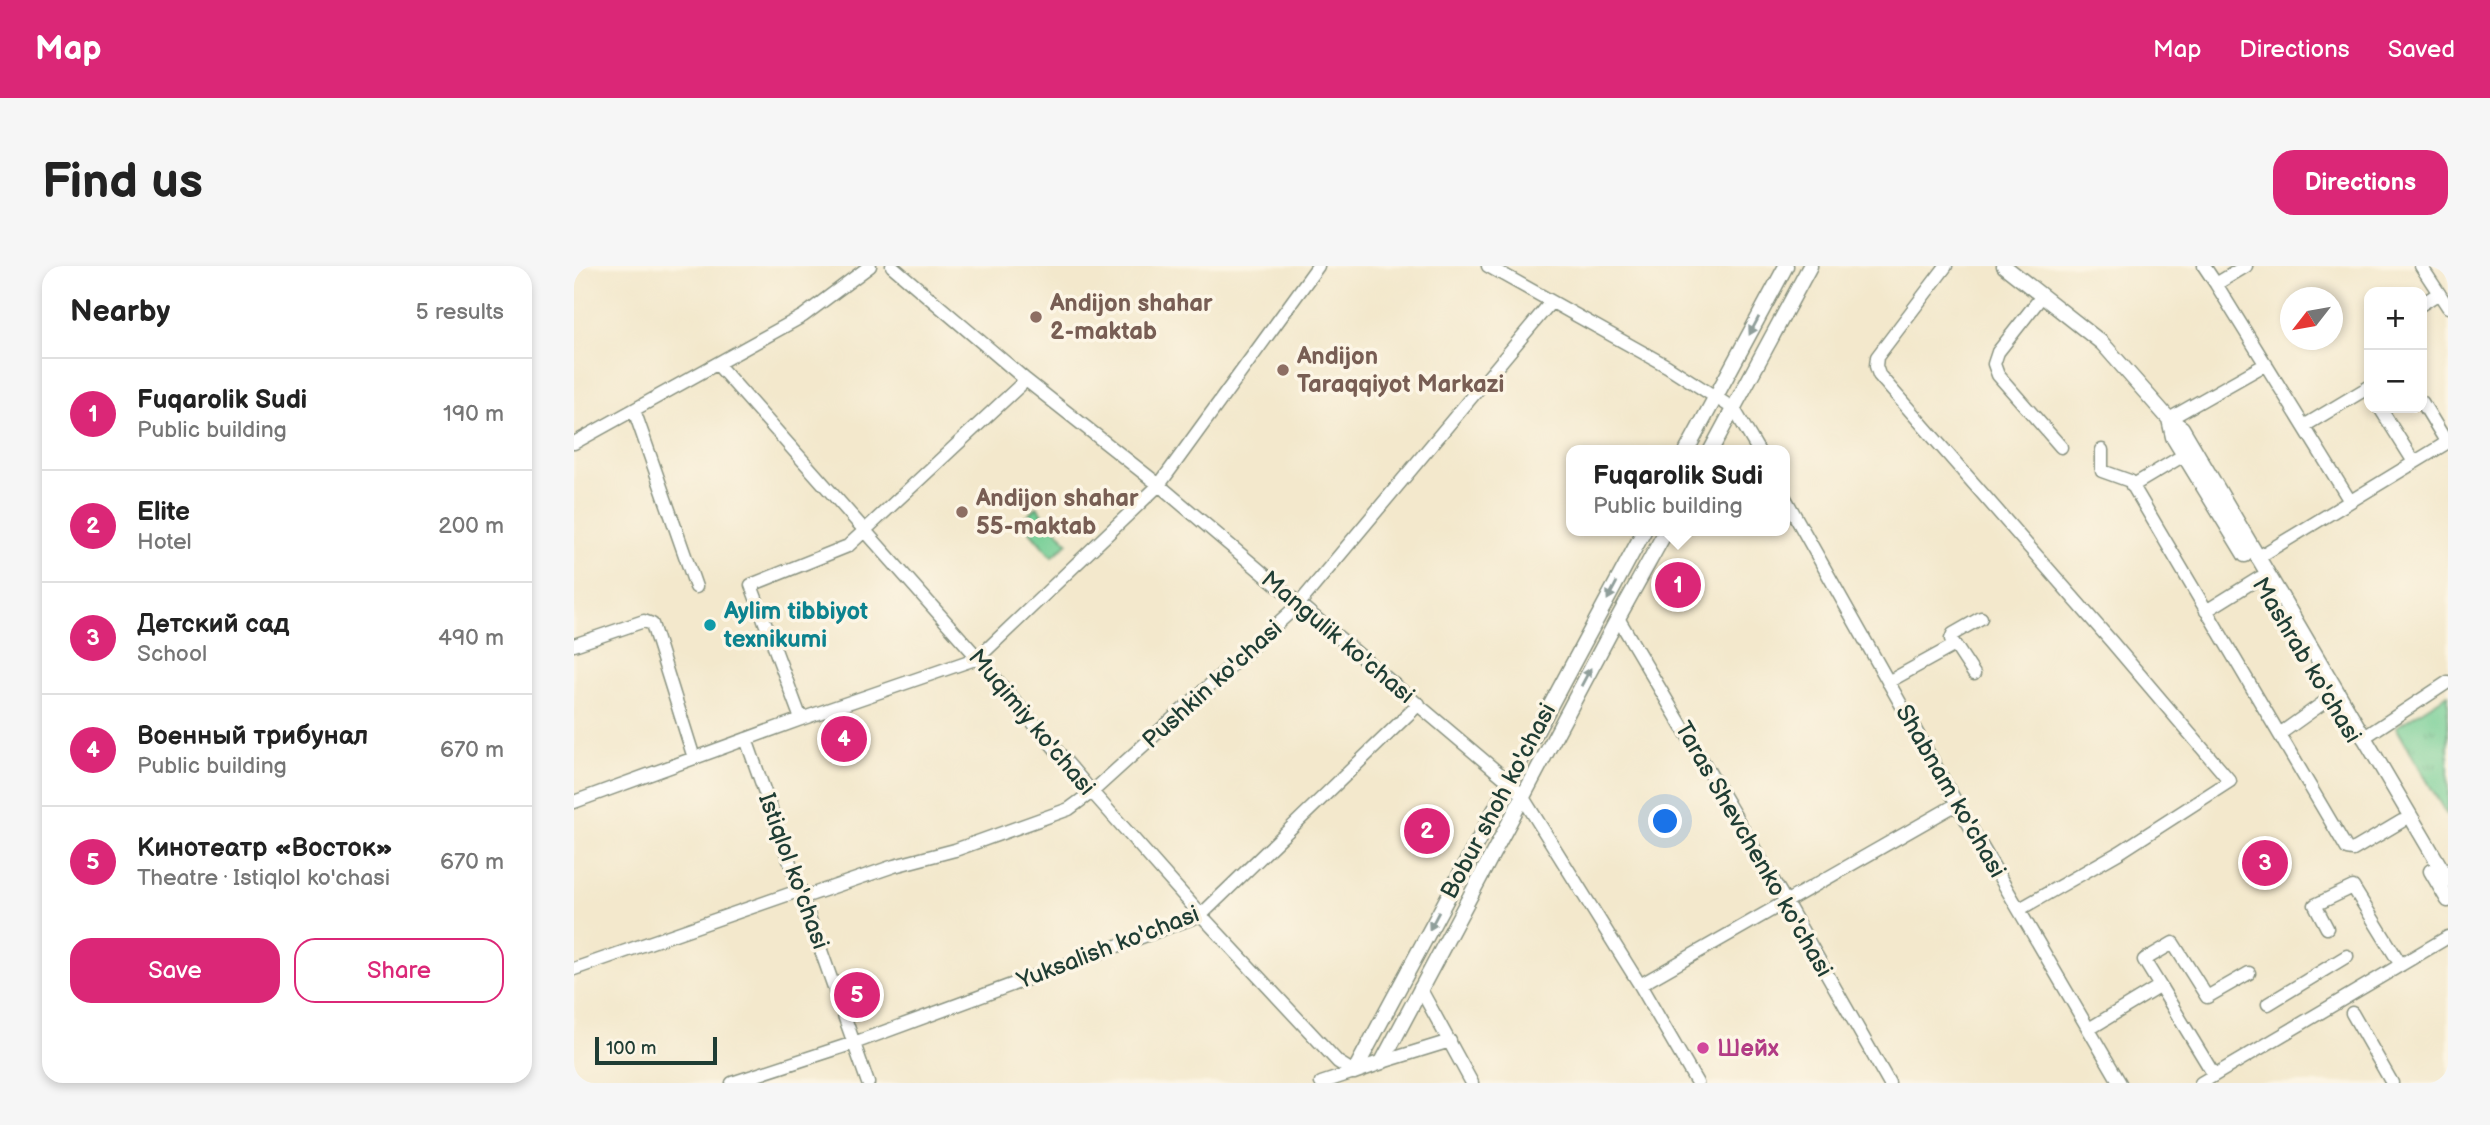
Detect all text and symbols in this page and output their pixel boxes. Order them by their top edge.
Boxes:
text: Map [35,29,101,69]
text: Map [2153,35,2201,64]
text: Directions [2239,35,2350,64]
text: Saved [2388,35,2455,64]
button: Directions [2273,150,2448,215]
text: Find us [42,153,203,212]
north arrow [2280,287,2343,350]
map controls [2364,287,2427,413]
button: + [2364,287,2427,350]
place label: Andijon shahar 2-maktab [1049,289,1213,346]
text: Nearby [70,294,170,330]
text: 5 results [416,298,504,326]
marker: Andijon shahar 2-maktab [1028,309,1044,325]
one-way arrow [1748,316,1759,336]
place label: Andijon Taraqqiyot Markazi [1296,342,1504,399]
button: − [2364,350,2427,413]
marker: Andijon Taraqqiyot Markazi [1275,362,1291,378]
text: Fuqarolik Sudi [137,385,307,416]
text: 1 [88,400,98,428]
text: 190 m [443,400,504,428]
text: Public building [137,416,287,444]
popup [1566,445,1790,536]
text: Fuqarolik Sudi [1593,461,1763,492]
place label: Andijon shahar 55-maktab [975,484,1139,541]
text: Public building [1593,492,1743,520]
text: Elite [137,497,190,528]
marker: Andijon shahar 55-maktab [954,504,970,520]
text: 2 [86,512,100,540]
text: 200 m [438,512,504,540]
text: Hotel [137,528,192,556]
pin: 1 [1655,559,1701,611]
street label: Mangulik ko'chasi [1255,565,1420,710]
street label: Mashrab ko'chasi [2246,572,2367,748]
one-way arrow [1606,581,1617,601]
place label: Aylim tibbiyot texnikumi [723,597,868,654]
text: Детский сад [137,609,289,640]
street label: Pushkin ko'chasi [1137,614,1288,755]
marker: Aylim tibbiyot texnikumi [702,617,718,633]
text: 3 [86,624,100,652]
text: 490 m [438,624,504,652]
text: School [137,640,207,668]
street label: Muqimiy ko'chasi [962,643,1101,801]
one-way arrow [1580,667,1592,687]
street label: Bobur shoh ko'chasi [1435,699,1562,904]
street label: Shabnam ko'chasi [1889,700,2012,883]
pin: 4 [821,713,867,765]
street label: Taras Shevchenko ko'chasi [1668,716,1839,982]
text: Военный трибунал [137,721,368,752]
text: 4 [86,736,100,764]
text: 670 m [440,736,504,764]
text: Public building [137,752,287,780]
street label: Istiqlol ko'chasi [752,789,835,953]
your location [1648,804,1682,838]
pin: 2 [1404,805,1450,857]
text: Кинотеатр «Восток» [137,833,393,864]
pin: 3 [2242,837,2288,889]
text: 5 [86,848,100,876]
text: 670 m [440,848,504,876]
text: Theatre · Istiqlol ko'chasi [137,864,390,892]
street label: Yuksalish ko'chasi [1012,899,1203,996]
one-way arrow [1428,911,1440,930]
button: Save [70,938,280,1003]
button: Share [294,938,504,1003]
pin: 5 [834,969,880,1021]
scale bar [595,1034,718,1066]
place label: Шейх [1717,1034,1779,1063]
text: 100 m [606,1037,657,1060]
marker: Шейх [1695,1040,1711,1056]

